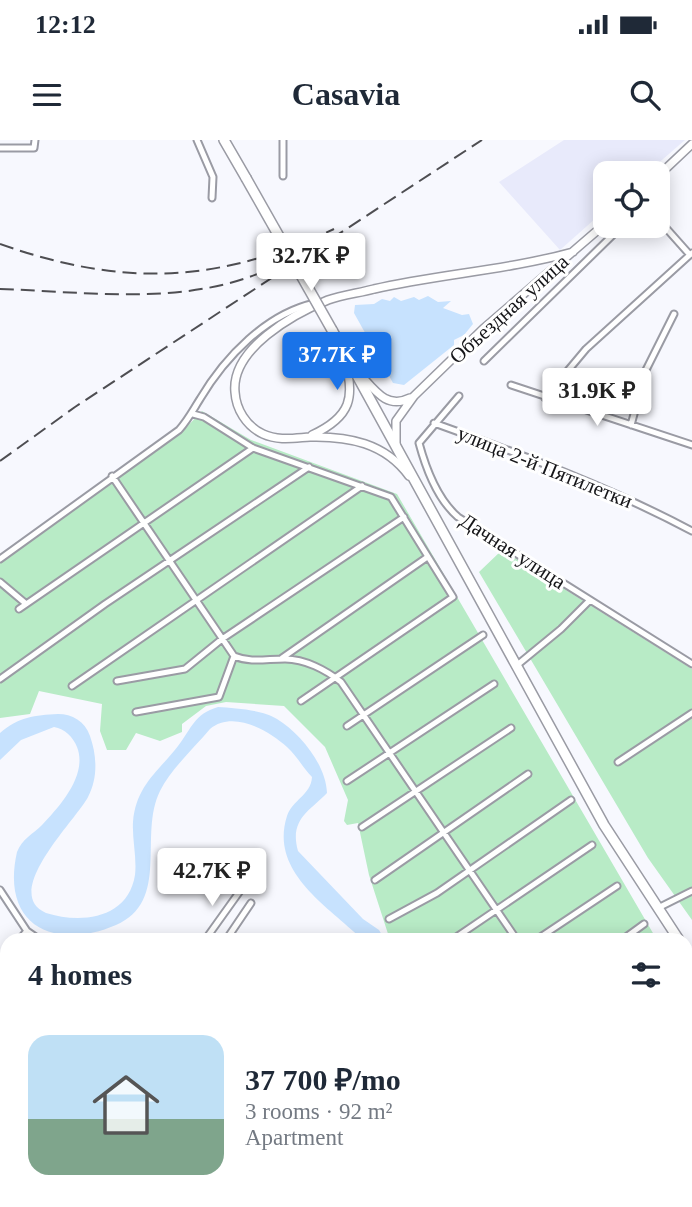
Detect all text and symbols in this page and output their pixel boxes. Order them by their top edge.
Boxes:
text: 12:12 [35,10,96,39]
icon: menu [28,76,66,114]
text: Casavia [292,76,400,112]
icon: search [626,76,664,114]
map controls [593,161,670,238]
button: locate [593,161,670,238]
pin: 32.7K ₽ [246,234,376,293]
text: 32.7K ₽ [272,243,350,268]
street label: Объездная улица [445,249,574,369]
pin: 37.7K ₽ [272,332,402,392]
text: 37.7K ₽ [298,342,376,367]
pin: 31.9K ₽ [532,369,662,428]
text: 31.9K ₽ [558,378,636,403]
street label: улица 2-й Пятилетки [454,421,636,513]
street label: Дачная улица [456,508,571,594]
pin: 42.7K ₽ [147,848,277,908]
text: 42.7K ₽ [173,858,251,883]
icon: filters [627,956,665,994]
text: 4 homes [28,958,132,991]
icon: home [84,1063,168,1147]
text: 37 700 ₽/mo [245,1063,401,1096]
text: 3 rooms · 92 m² [245,1099,392,1124]
text: Apartment [245,1125,343,1150]

